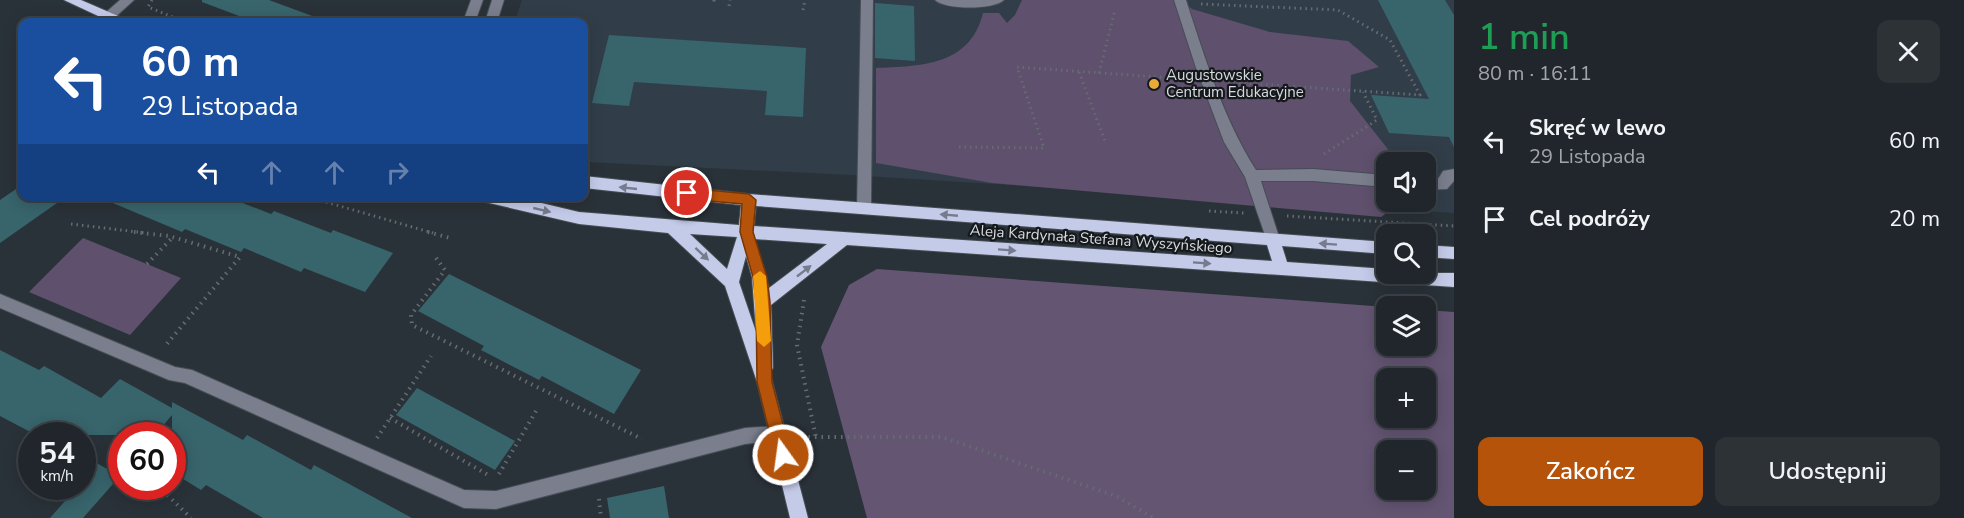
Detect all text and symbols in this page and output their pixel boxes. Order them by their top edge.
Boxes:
text: 1 min [1478,13,1570,62]
button: close [1877,20,1940,83]
text: 60 m [141,34,240,91]
icon: left [42,42,120,120]
text: 80 m · 16:11 [1478,60,1592,87]
place label: Augustowskie Centrum Edukacyjne [1166,65,1304,102]
marker: Augustowskie Centrum Edukacyjne [1147,77,1161,91]
text: 29 Listopada [141,88,299,125]
text: Skręć w lewo [1529,113,1666,143]
icon: left [1478,125,1511,158]
text: 60 m [1889,126,1940,156]
text: 29 Listopada [1529,143,1646,170]
map controls [1376,152,1436,500]
button: sound [1376,152,1436,212]
icon: left [192,156,225,189]
icon: ahead [255,156,288,189]
icon: ahead [318,156,351,189]
icon: right [381,156,414,189]
pin [661,167,712,218]
icon: arrive [670,176,703,209]
one-way arrow [619,183,638,193]
icon: arrive [1478,203,1511,236]
text: Cel podróży [1529,204,1650,234]
text: 20 m [1889,204,1940,234]
one-way arrow [533,206,552,215]
one-way arrow [939,210,958,220]
street label: Aleja Kardynała Stefana Wyszyńskiego [969,220,1233,258]
button: search [1376,224,1436,284]
one-way arrow [1318,239,1337,249]
one-way arrow [998,246,1017,255]
one-way arrow [694,247,709,261]
one-way arrow [1193,259,1212,268]
one-way arrow [797,266,812,278]
button: layers [1376,296,1436,356]
button: + [1376,368,1436,428]
speed limit sign: 60 [108,422,186,500]
position arrow [751,423,815,487]
text: 54 [39,433,75,474]
button: Zakończ [1478,437,1703,506]
button: Udostępnij [1715,437,1940,506]
button: − [1376,440,1436,500]
text: km/h [40,466,74,486]

